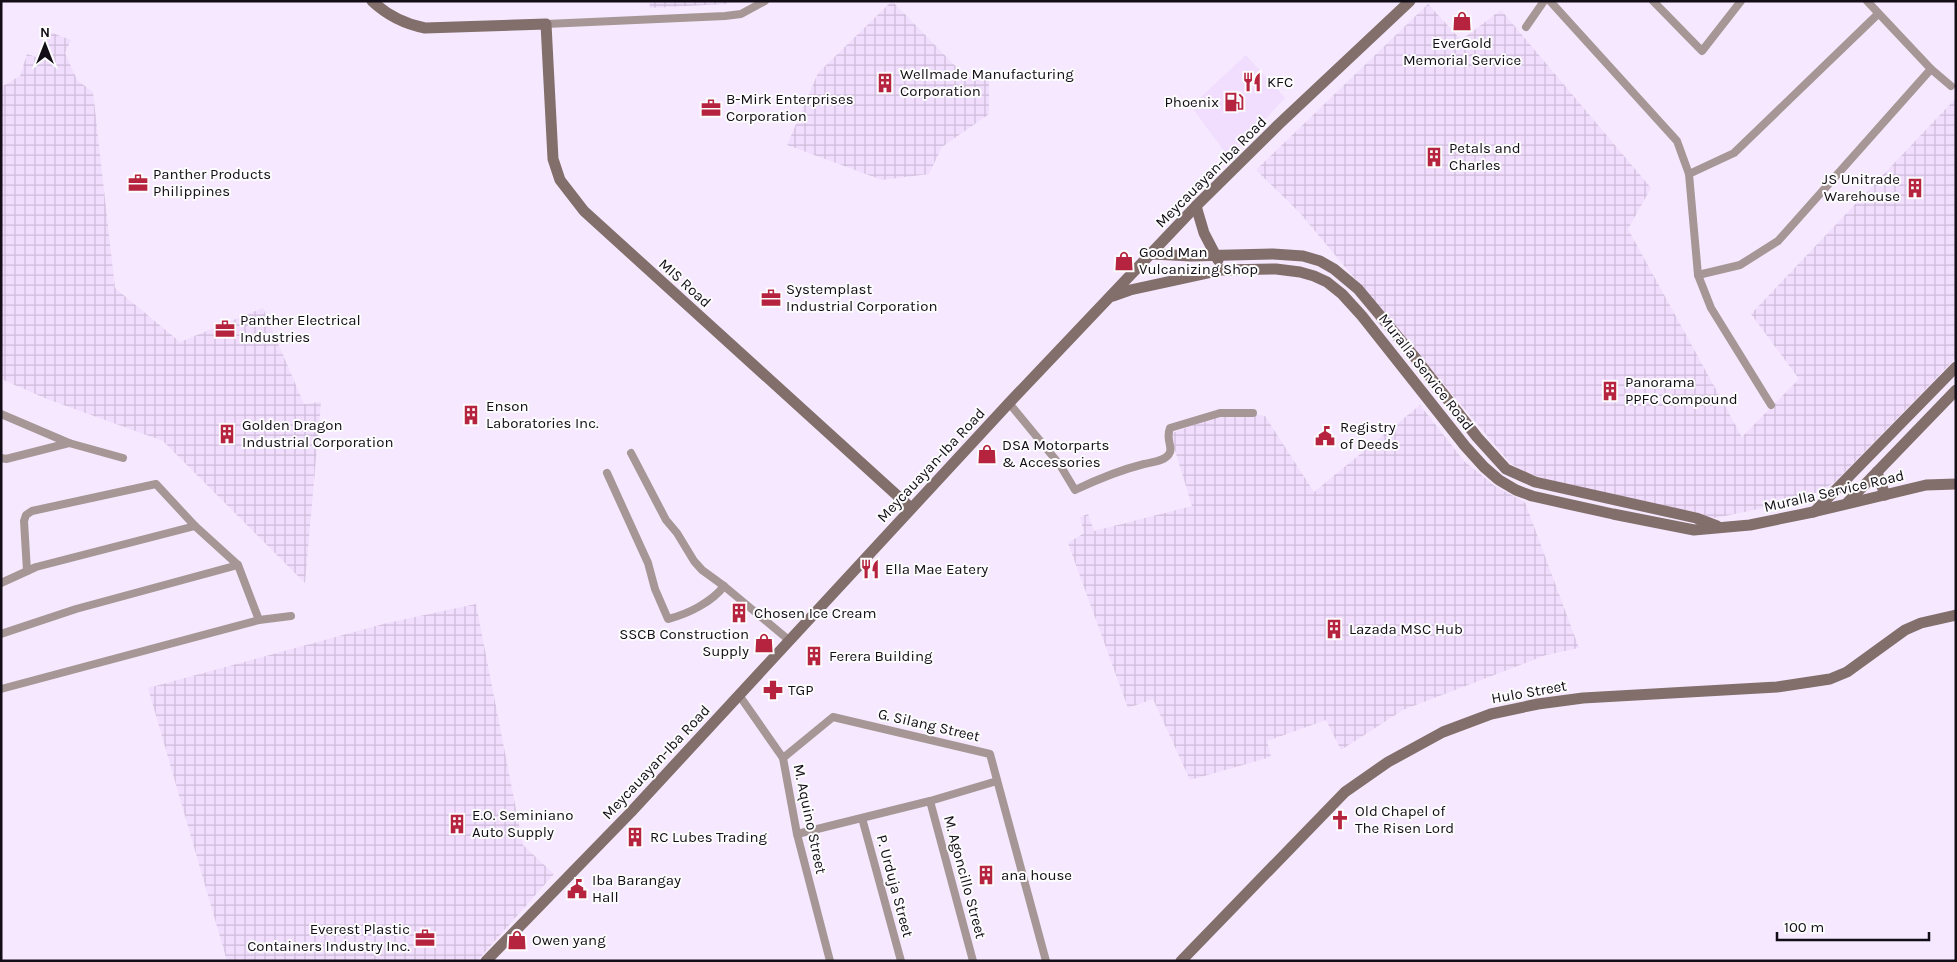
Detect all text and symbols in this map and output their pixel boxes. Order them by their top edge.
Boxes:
shop icon: EverGold Memorial Service [1451,10,1473,32]
north arrow [20,20,70,70]
text: N [40,24,50,41]
place label: EverGold Memorial Service [1403,34,1521,69]
place label: Wellmade Manufacturing Corporation [900,65,1074,100]
restaurant icon: KFC [1241,71,1263,93]
building icon: Wellmade Manufacturing Corporation [874,72,896,94]
place label: KFC [1267,73,1293,91]
place label: B-Mirk Enterprises Corporation [726,90,854,125]
fuel station icon: Phoenix [1223,91,1245,113]
place label: Phoenix [1165,93,1219,111]
office icon: B-Mirk Enterprises Corporation [700,97,722,119]
street label: Meycauayan-Iba Road [1152,113,1270,231]
place label: Petals and Charles [1449,139,1521,174]
building icon: Petals and Charles [1423,146,1445,168]
place label: Panther Products Philippines [153,165,271,200]
place label: JS Unitrade Warehouse [1822,170,1900,205]
office icon: Panther Products Philippines [127,172,149,194]
building icon: JS Unitrade Warehouse [1904,177,1926,199]
place label: Good Man Vulcanizing Shop [1139,243,1258,278]
shop icon: Good Man Vulcanizing Shop [1113,250,1135,272]
street label: MIS Road [655,255,715,311]
place label: Systemplast Industrial Corporation [786,280,937,315]
office icon: Systemplast Industrial Corporation [760,287,782,309]
street label: Muralla Service Road [1375,310,1477,434]
place label: Panther Electrical Industries [240,311,361,346]
office icon: Panther Electrical Industries [214,318,236,340]
place label: Panorama PPFC Compound [1625,373,1738,408]
building icon: Panorama PPFC Compound [1599,380,1621,402]
place label: Enson Laboratories Inc. [486,397,599,432]
building icon: Enson Laboratories Inc. [460,404,482,426]
street label: Meycauayan-Iba Road [873,404,989,526]
place label: Golden Dragon Industrial Corporation [242,416,393,451]
place label: Registry of Deeds [1340,418,1399,453]
building icon: Golden Dragon Industrial Corporation [216,423,238,445]
public building icon: Registry of Deeds [1314,425,1336,447]
place label: DSA Motorparts & Accessories [1002,436,1109,471]
shop icon: DSA Motorparts & Accessories [976,443,998,465]
street label: Muralla Service Road [1762,466,1906,516]
restaurant icon: Ella Mae Eatery [859,558,881,580]
place label: Ella Mae Eatery [885,560,988,578]
building icon: Chosen Ice Cream [728,602,750,624]
place label: Chosen Ice Cream [754,604,876,622]
building icon: Lazada MSC Hub [1323,618,1345,640]
place label: Lazada MSC Hub [1349,620,1463,638]
place label: SSCB Construction Supply [619,625,749,660]
shop icon: SSCB Construction Supply [753,632,775,654]
building icon: Ferera Building [803,645,825,667]
place label: Ferera Building [829,647,933,665]
street label: Hulo Street [1490,676,1568,707]
pharmacy icon: TGP [762,679,784,701]
place label: TGP [788,681,813,699]
street label: Meycauayan-Iba Road [598,701,714,823]
street label: G. Silang Street [876,705,982,746]
street label: M. Aquino Street [790,762,831,876]
place label: Old Chapel of The Risen Lord [1355,802,1454,837]
place label: E.O. Seminiano Auto Supply [472,806,573,841]
church icon: Old Chapel of The Risen Lord [1329,809,1351,831]
building icon: E.O. Seminiano Auto Supply [446,813,468,835]
street label: M. Agoncillo Street [940,813,990,941]
building icon: RC Lubes Trading [624,826,646,848]
place label: RC Lubes Trading [650,828,768,846]
street label: P. Urduja Street [873,833,917,940]
building icon: ana house [975,864,997,886]
place label: ana house [1001,866,1072,884]
place label: Iba Barangay Hall [592,871,681,906]
public building icon: Iba Barangay Hall [566,878,588,900]
scale bar [1777,910,1930,942]
text: 100 m [1784,918,1824,936]
place label: Everest Plastic Containers Industry Inc. [247,920,410,955]
office icon: Everest Plastic Containers Industry Inc. [414,927,436,949]
shop icon: Owen yang [506,929,528,951]
place label: Owen yang [532,931,606,949]

